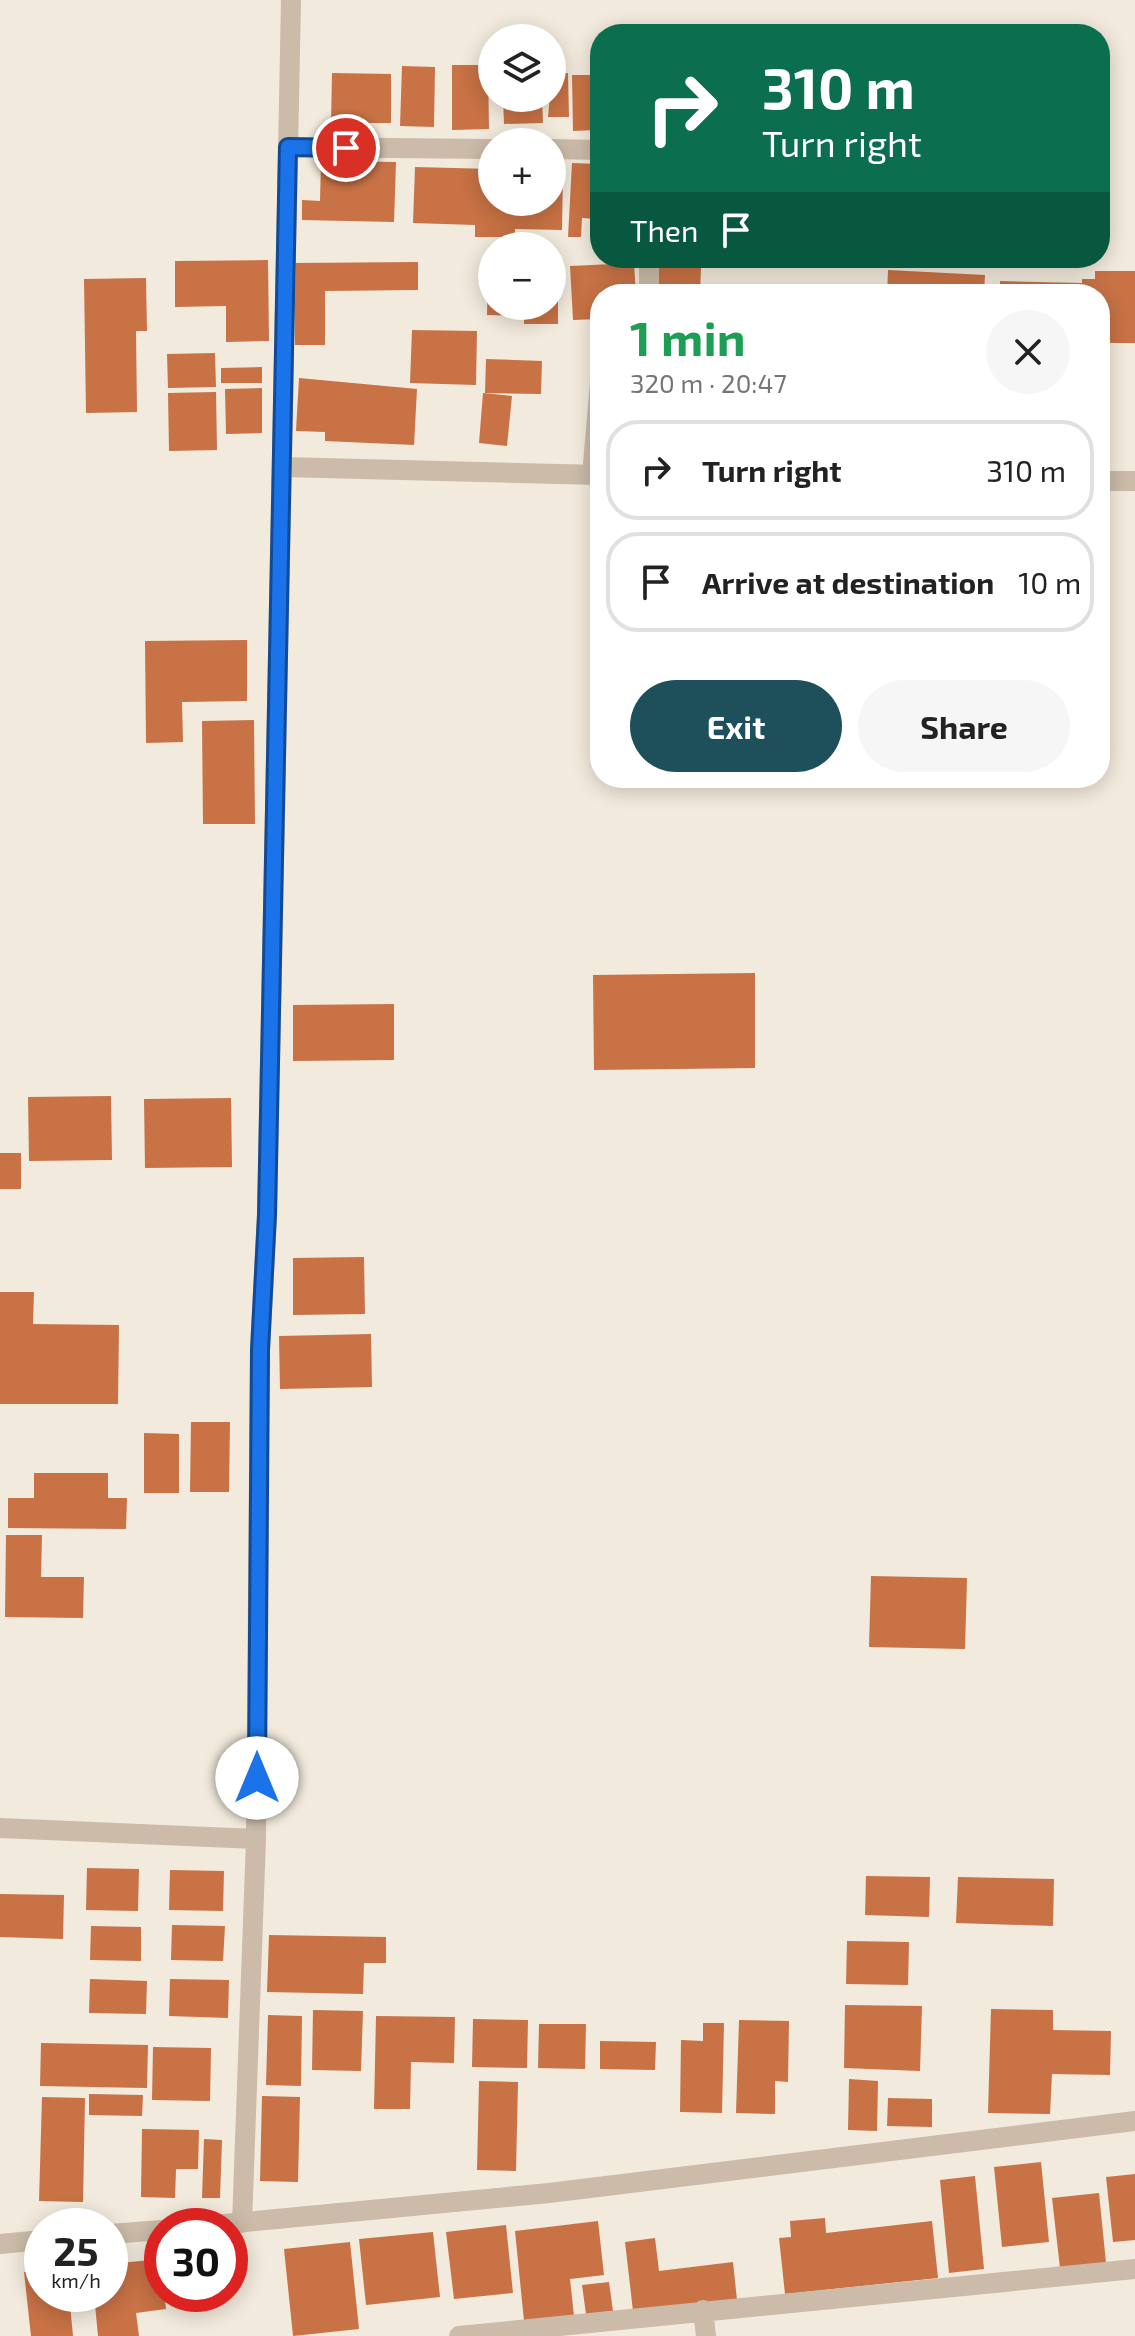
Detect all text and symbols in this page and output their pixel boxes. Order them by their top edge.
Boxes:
map controls [478,24,566,320]
button: layers [478,24,566,112]
text: 310 m [762,53,915,120]
icon: right [630,56,734,160]
pin [312,114,380,182]
text: Turn right [762,121,922,164]
icon: arrive [324,126,368,170]
button: + [478,128,566,216]
icon: arrive [714,208,758,252]
text: Then [630,212,698,248]
button: − [478,232,566,320]
text: 1 min [630,308,746,366]
button: close [986,310,1070,394]
text: 320 m · 20:47 [630,367,787,398]
icon: right [634,448,678,492]
text: Turn right [702,452,842,488]
text: 310 m [986,452,1066,488]
icon: arrive [634,560,678,604]
text: Arrive at destination [702,564,994,600]
text: 10 m [1018,564,1081,600]
button: Exit [630,680,842,772]
button: Share [858,680,1070,772]
position arrow [215,1736,299,1820]
speed limit sign: 30 [144,2208,248,2312]
text: 25 [53,2226,99,2274]
text: km/h [51,2268,101,2292]

